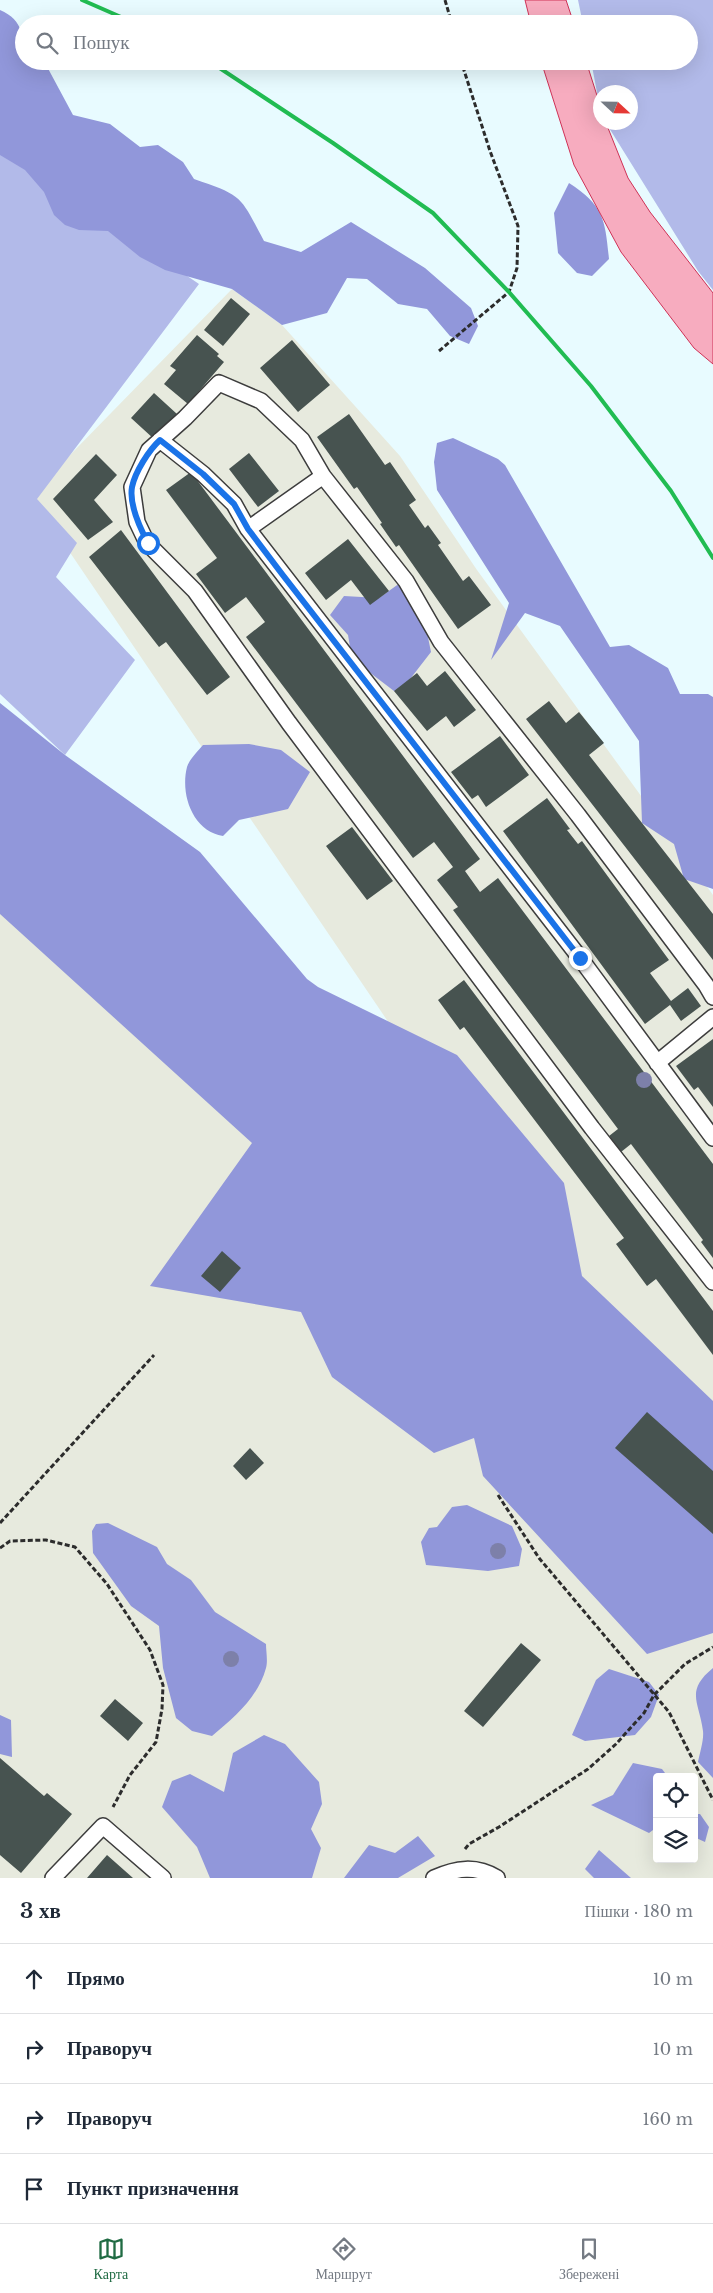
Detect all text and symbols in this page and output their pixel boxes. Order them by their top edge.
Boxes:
search box [15,15,698,70]
icon: search [33,29,61,57]
text: Пошук [73,31,130,54]
north arrow [593,85,638,130]
route start [137,532,160,555]
route end [569,947,592,970]
map controls [653,1773,698,1863]
button: locate [653,1773,698,1818]
button: layers [653,1818,698,1863]
text: 3 хв [20,1898,61,1924]
text: Пішки · 180 m [585,1901,693,1921]
icon: ahead [20,1965,48,1993]
text: Прямо [67,1967,125,1990]
text: 10 m [653,1969,693,1989]
icon: right [20,2035,48,2063]
text: Праворуч [67,2037,152,2060]
text: 10 m [653,2039,693,2059]
icon: right [20,2105,48,2133]
text: Праворуч [67,2107,152,2130]
text: 160 m [642,2109,693,2129]
icon: arrive [20,2175,48,2203]
text: Пункт призначення [67,2177,239,2200]
tab: Карта [94,2235,128,2283]
tab: Маршрут [315,2235,372,2283]
tab: Збережені [559,2235,619,2283]

